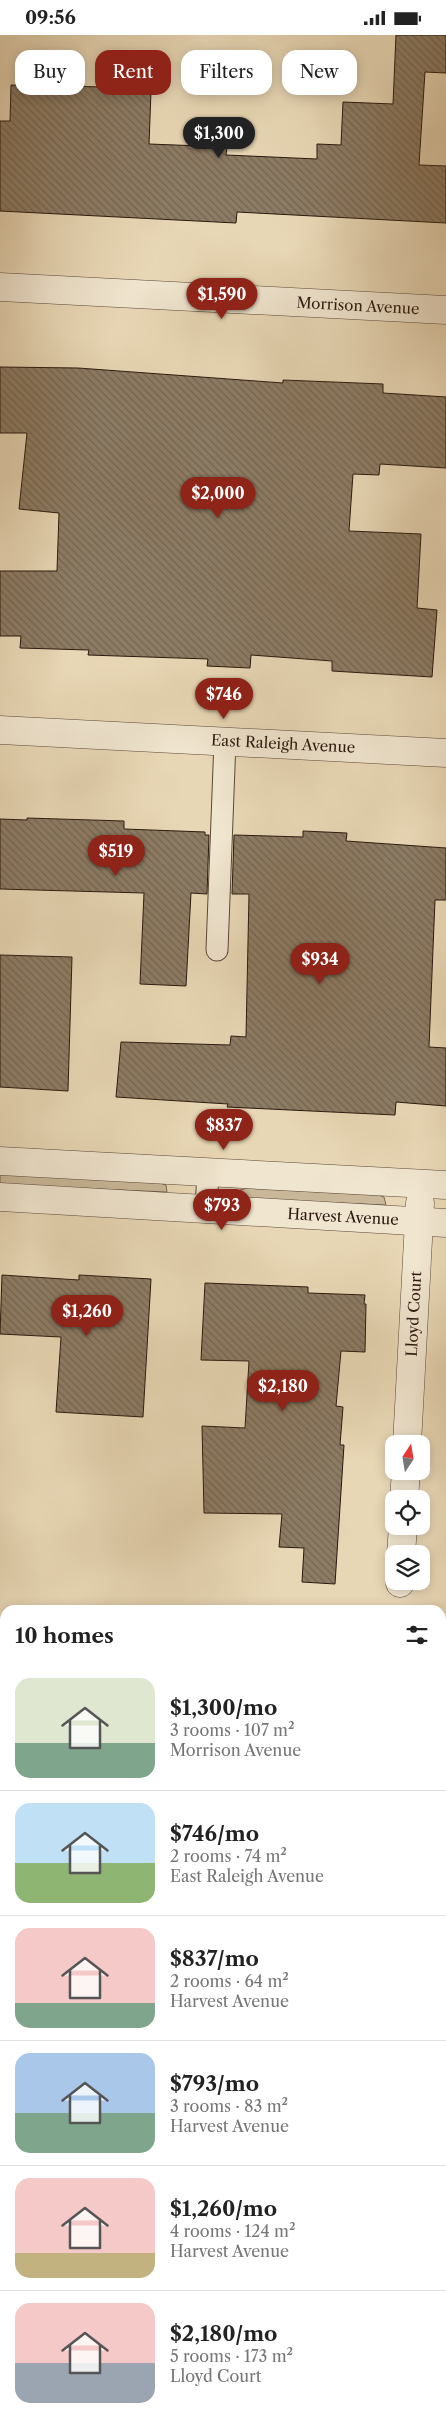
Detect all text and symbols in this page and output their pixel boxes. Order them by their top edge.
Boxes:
text: 09:56 [25,6,76,29]
chip: Buy [15,50,85,95]
chip: Rent [95,50,171,95]
chip: Filters [181,50,272,95]
chip: New [282,50,357,95]
pin: $1,300 [178,117,260,159]
text: $1,300 [194,123,244,143]
pin: $1,590 [181,277,263,320]
text: $1,590 [197,284,247,304]
street label: Morrison Avenue [296,293,420,318]
pin: $2,000 [177,477,259,519]
text: $2,000 [191,483,245,503]
pin: $746 [194,677,254,720]
text: $746 [206,684,242,704]
street label: East Raleigh Avenue [210,730,356,757]
pin: $519 [86,835,146,877]
text: $519 [99,841,133,861]
pin: $934 [290,943,350,985]
text: $934 [301,949,339,969]
pin: $837 [194,1109,254,1151]
text: $837 [206,1115,242,1135]
pin: $793 [192,1189,252,1231]
text: $793 [204,1195,240,1215]
street label: Harvest Avenue [287,1204,399,1229]
street label: Lloyd Court [402,1270,425,1357]
pin: $1,260 [46,1295,128,1337]
text: $1,260 [62,1301,112,1321]
pin: $2,180 [242,1369,324,1412]
text: $2,180 [258,1376,308,1396]
north arrow [385,1435,430,1480]
map controls [385,1435,430,1590]
button: locate [385,1490,430,1535]
button: layers [385,1545,430,1590]
icon: filters [403,1621,431,1649]
text: 10 homes [15,1623,114,1648]
text: $1,300/mo [170,1695,277,1720]
icon: home [55,1698,115,1758]
text: 3 rooms · 107 m² [170,1720,295,1740]
text: Morrison Avenue [170,1740,301,1760]
text: $746/mo [170,1821,259,1846]
icon: home [55,1823,115,1883]
text: 2 rooms · 74 m² [170,1846,287,1866]
text: East Raleigh Avenue [170,1866,324,1886]
text: $837/mo [170,1946,259,1971]
icon: home [55,1948,115,2008]
text: 2 rooms · 64 m² [170,1971,289,1991]
text: Harvest Avenue [170,1991,289,2011]
text: $793/mo [170,2071,259,2096]
icon: home [55,2073,115,2133]
text: 3 rooms · 83 m² [170,2096,288,2116]
text: Harvest Avenue [170,2116,289,2136]
text: $1,260/mo [170,2196,277,2221]
icon: home [55,2198,115,2258]
text: 4 rooms · 124 m² [170,2221,295,2241]
text: Harvest Avenue [170,2241,289,2261]
text: $2,180/mo [170,2321,277,2346]
icon: home [55,2323,115,2383]
text: 5 rooms · 173 m² [170,2346,293,2366]
text: Lloyd Court [170,2366,261,2386]

